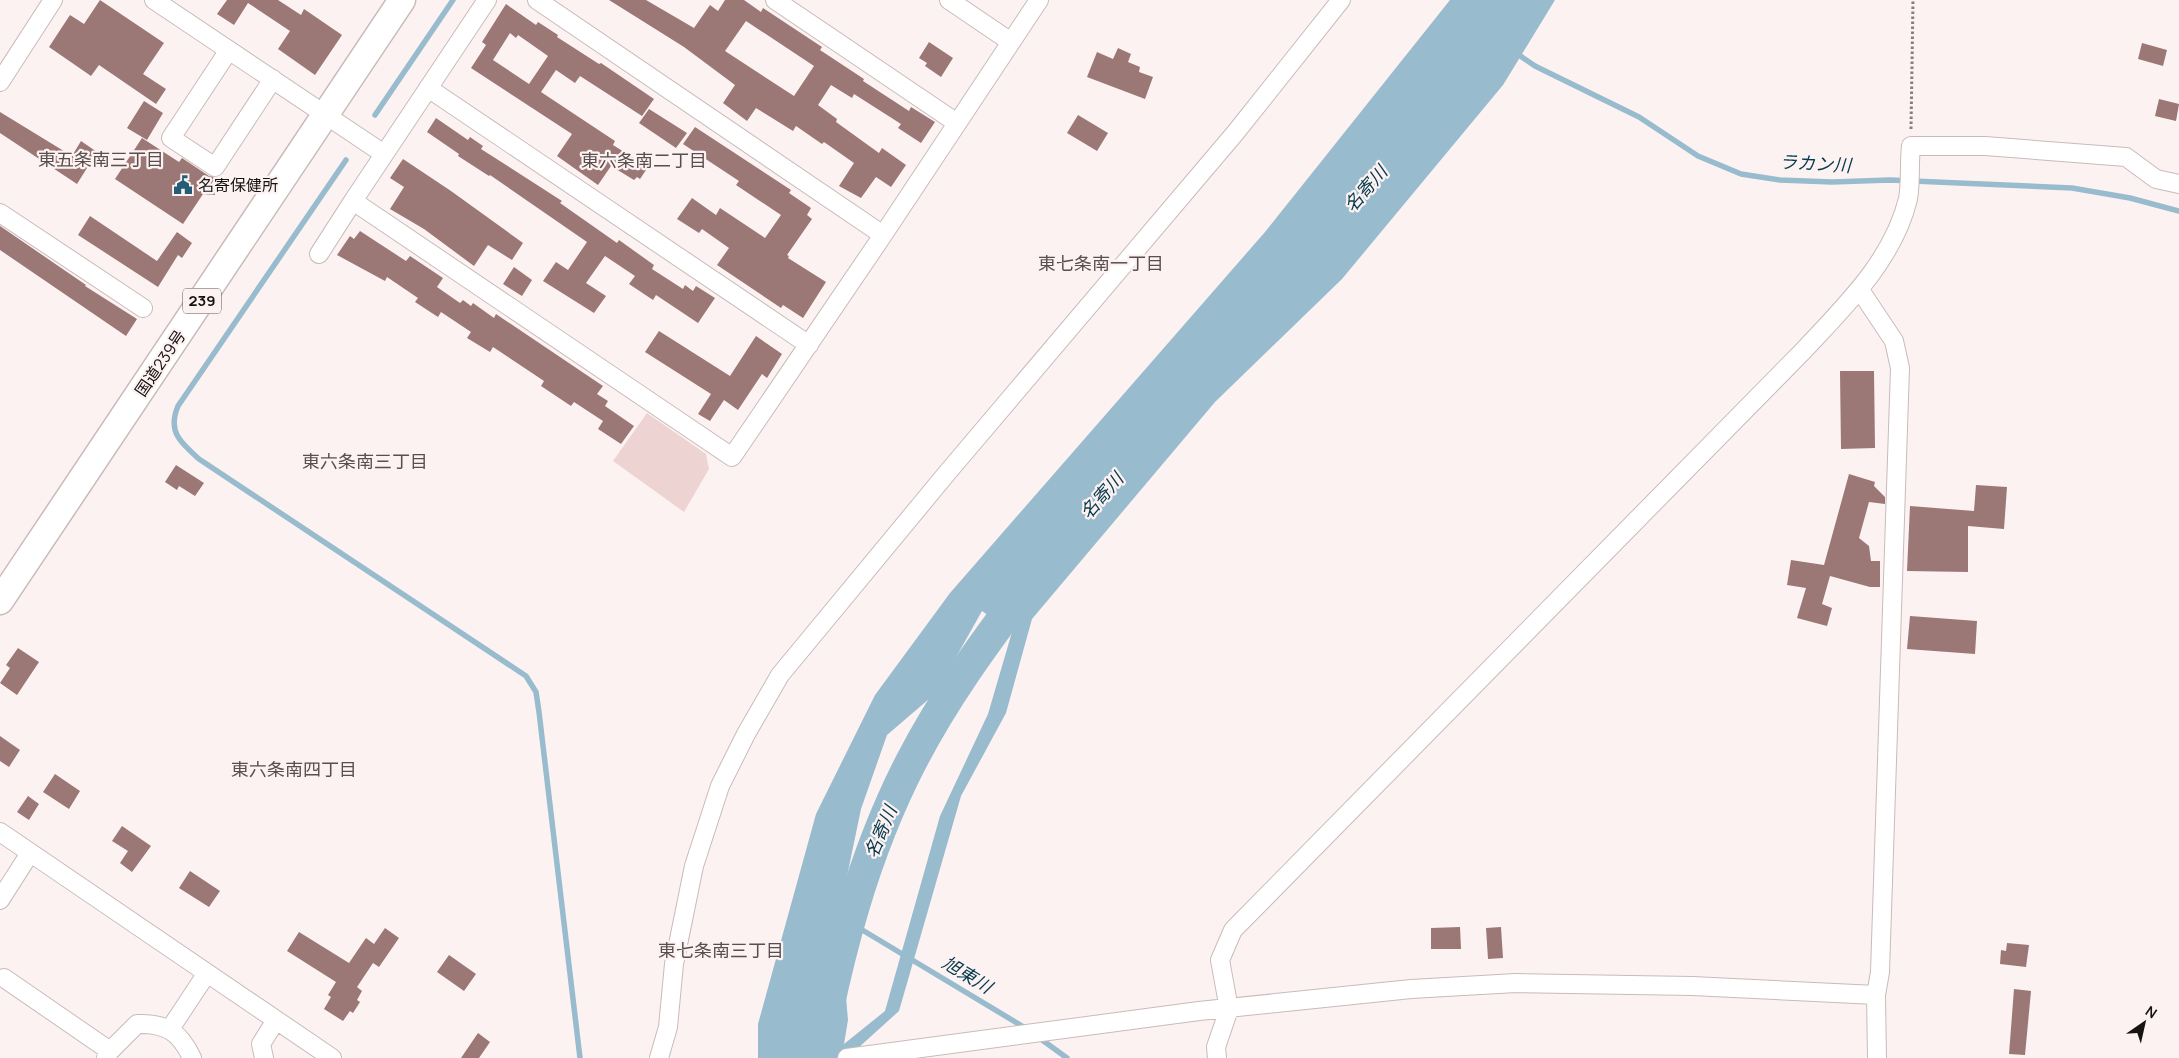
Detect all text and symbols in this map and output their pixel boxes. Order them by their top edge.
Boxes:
district label: 東五条南三丁目 [38,147,164,171]
district label: 東六条南二丁目 [581,148,707,172]
water label: ラカン川 [1778,149,1854,177]
water label: 名寄川 [1338,159,1393,217]
public building icon: 名寄保健所 [172,174,194,196]
place label: 名寄保健所 [198,174,278,196]
district label: 東七条南一丁目 [1038,251,1164,275]
road number: 239 [183,288,221,314]
street label: 国道239号 [130,325,190,401]
district label: 東六条南三丁目 [302,449,428,473]
water label: 名寄川 [1074,466,1129,524]
district label: 東六条南四丁目 [231,757,357,781]
water label: 名寄川 [858,800,902,861]
district label: 東七条南三丁目 [658,938,784,962]
water label: 旭東川 [938,950,999,999]
north arrow [2119,998,2169,1048]
text: N [2142,1001,2161,1022]

